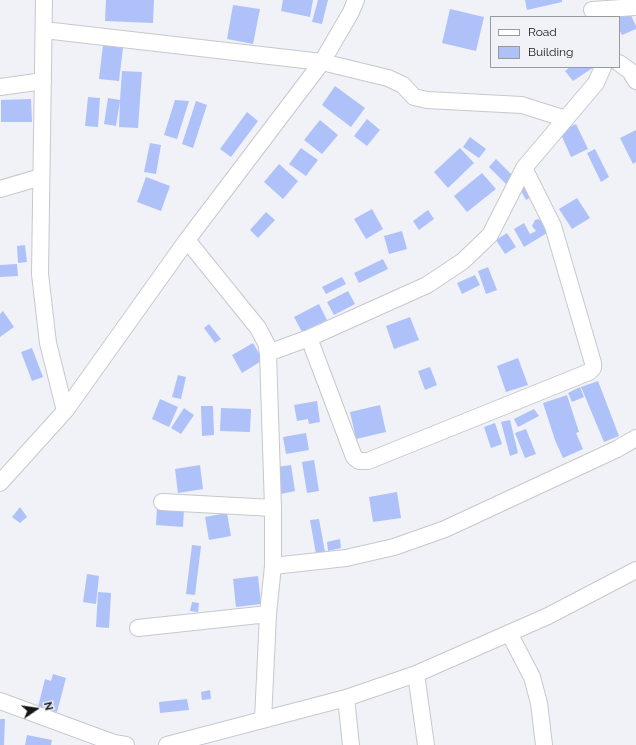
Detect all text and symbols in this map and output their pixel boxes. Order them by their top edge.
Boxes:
legend [490,16,620,68]
text: Road [528,25,557,39]
text: Building [528,45,574,59]
north arrow [16,689,56,729]
text: N [41,701,55,712]

